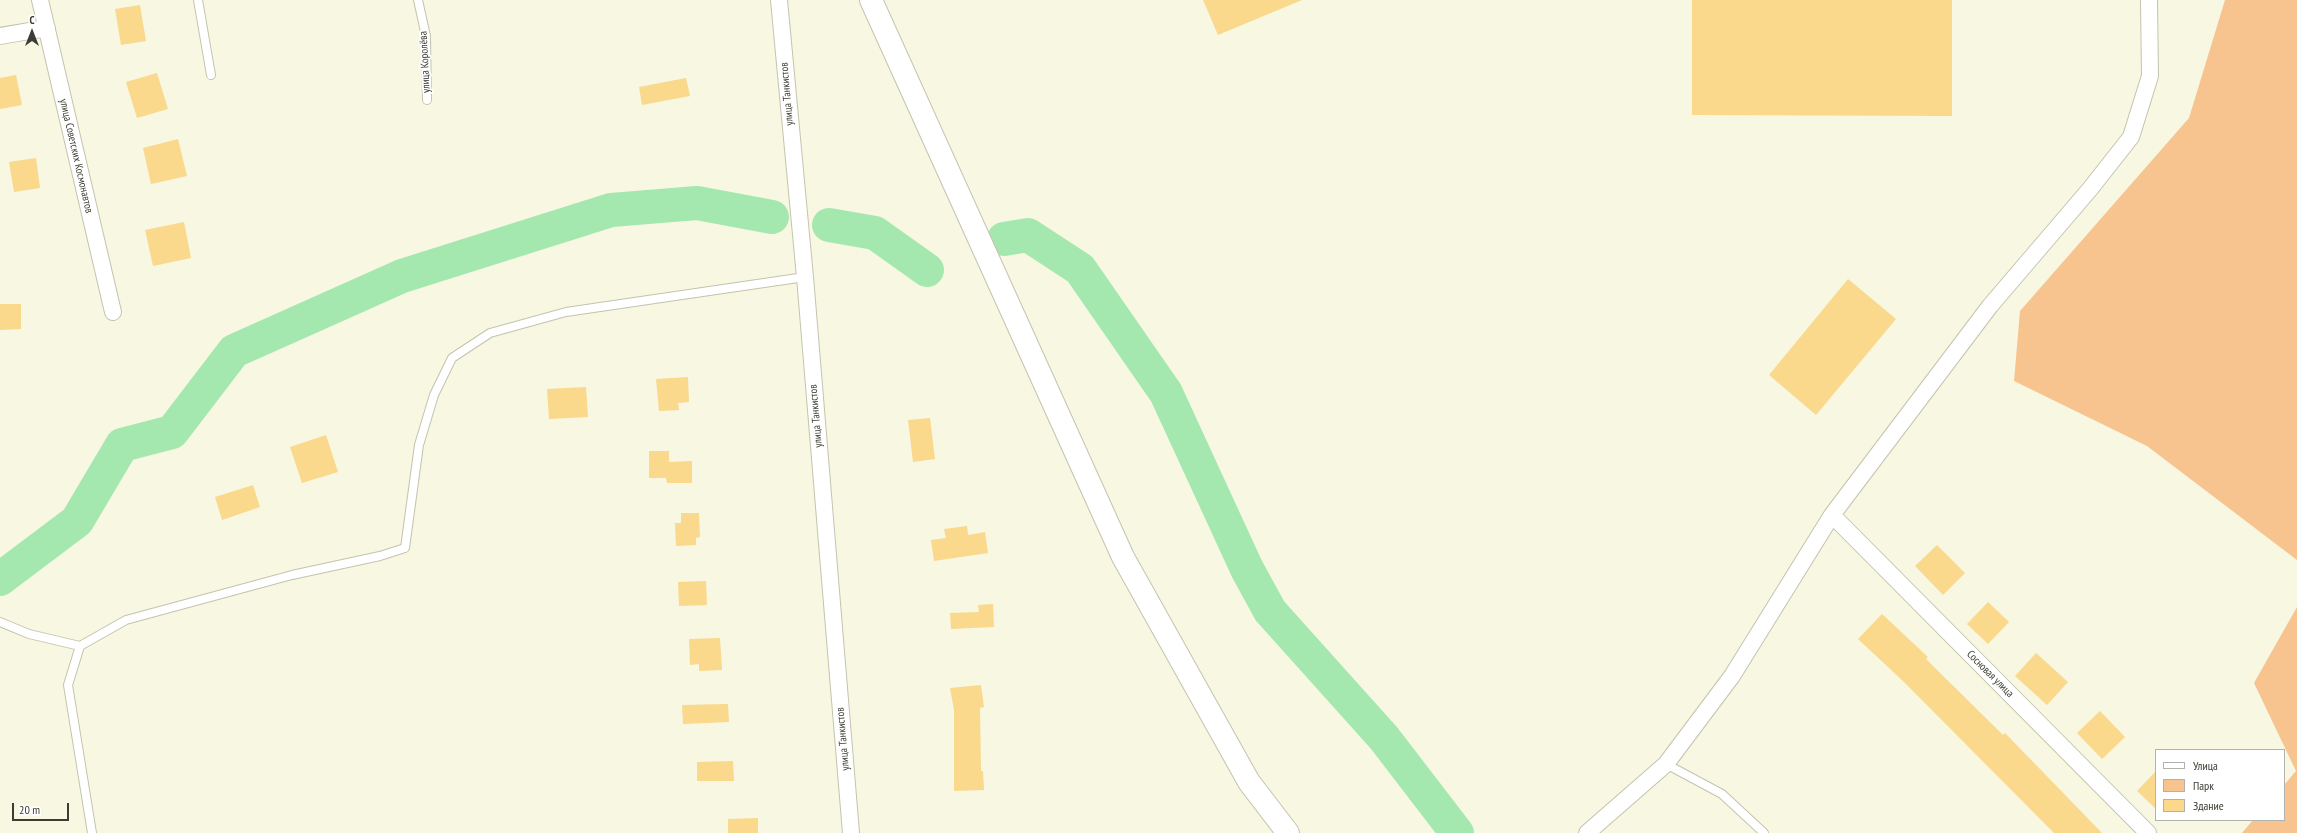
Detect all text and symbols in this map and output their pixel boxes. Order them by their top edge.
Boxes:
north arrow [12,12,52,52]
text: С [29,13,35,27]
street label: улица Королёва [417,31,433,93]
street label: улица Танкистов [778,62,796,126]
street label: улица Советских Космонавтов [56,98,96,214]
street label: улица Танкистов [807,384,825,448]
street label: Сосновая улица [1964,648,2016,700]
street label: улица Танкистов [834,707,852,771]
legend [2155,749,2285,821]
text: Улица [2193,758,2218,773]
text: Парк [2193,778,2214,793]
scale bar [14,795,71,821]
text: Здание [2193,798,2224,813]
text: 20 m [19,802,40,817]

